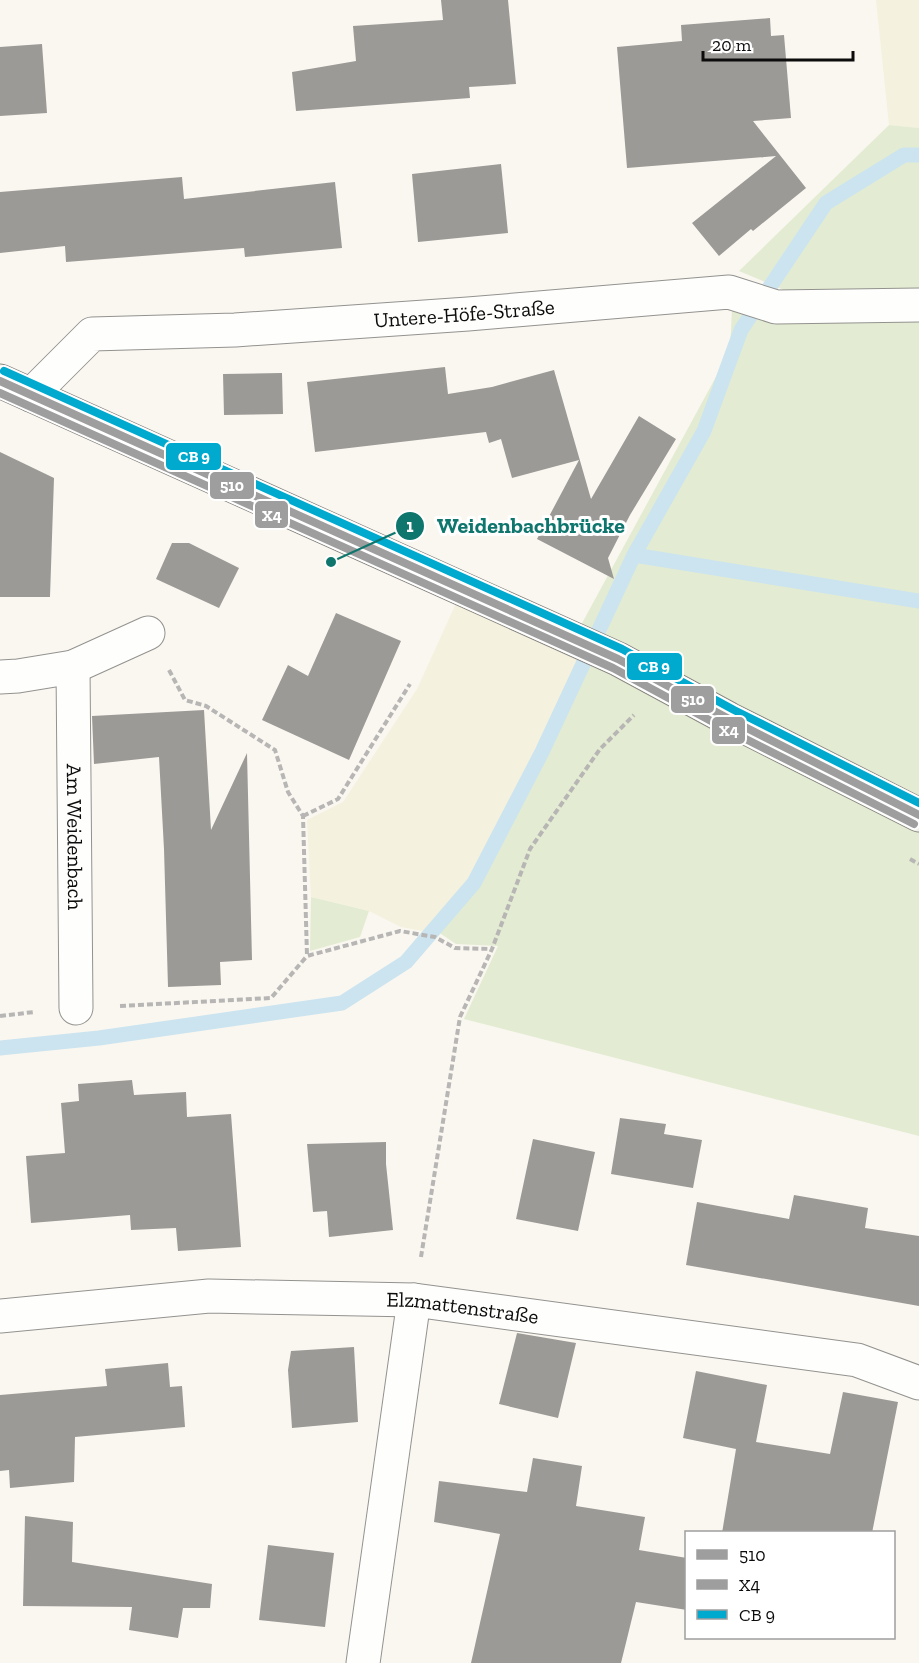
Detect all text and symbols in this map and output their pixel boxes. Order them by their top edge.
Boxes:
scale bar [703,24,853,62]
text: 20 m [712,34,752,56]
street label: Untere-Höfe-Straße [373,294,556,332]
line badge: CB 9 [165,442,222,471]
text: CB 9 [178,447,210,466]
line badge: 510 [209,471,255,500]
text: 510 [220,476,244,495]
line badge: X4 [254,500,289,529]
text: X4 [262,506,282,525]
callout: Weidenbachbrücke [395,506,637,546]
text: Weidenbachbrücke [437,512,625,539]
text: 1 [406,515,414,537]
line badge: CB 9 [626,652,683,681]
text: CB 9 [638,657,670,676]
line badge: 510 [670,685,715,714]
text: 510 [681,690,705,709]
line badge: X4 [711,716,746,745]
text: X4 [719,721,739,740]
street label: Am Weidenbach [62,764,88,911]
street label: Elzmattenstraße [386,1286,540,1329]
legend [685,1531,895,1639]
text: 510 [739,1544,766,1566]
text: X4 [739,1574,760,1596]
text: CB 9 [739,1604,775,1626]

